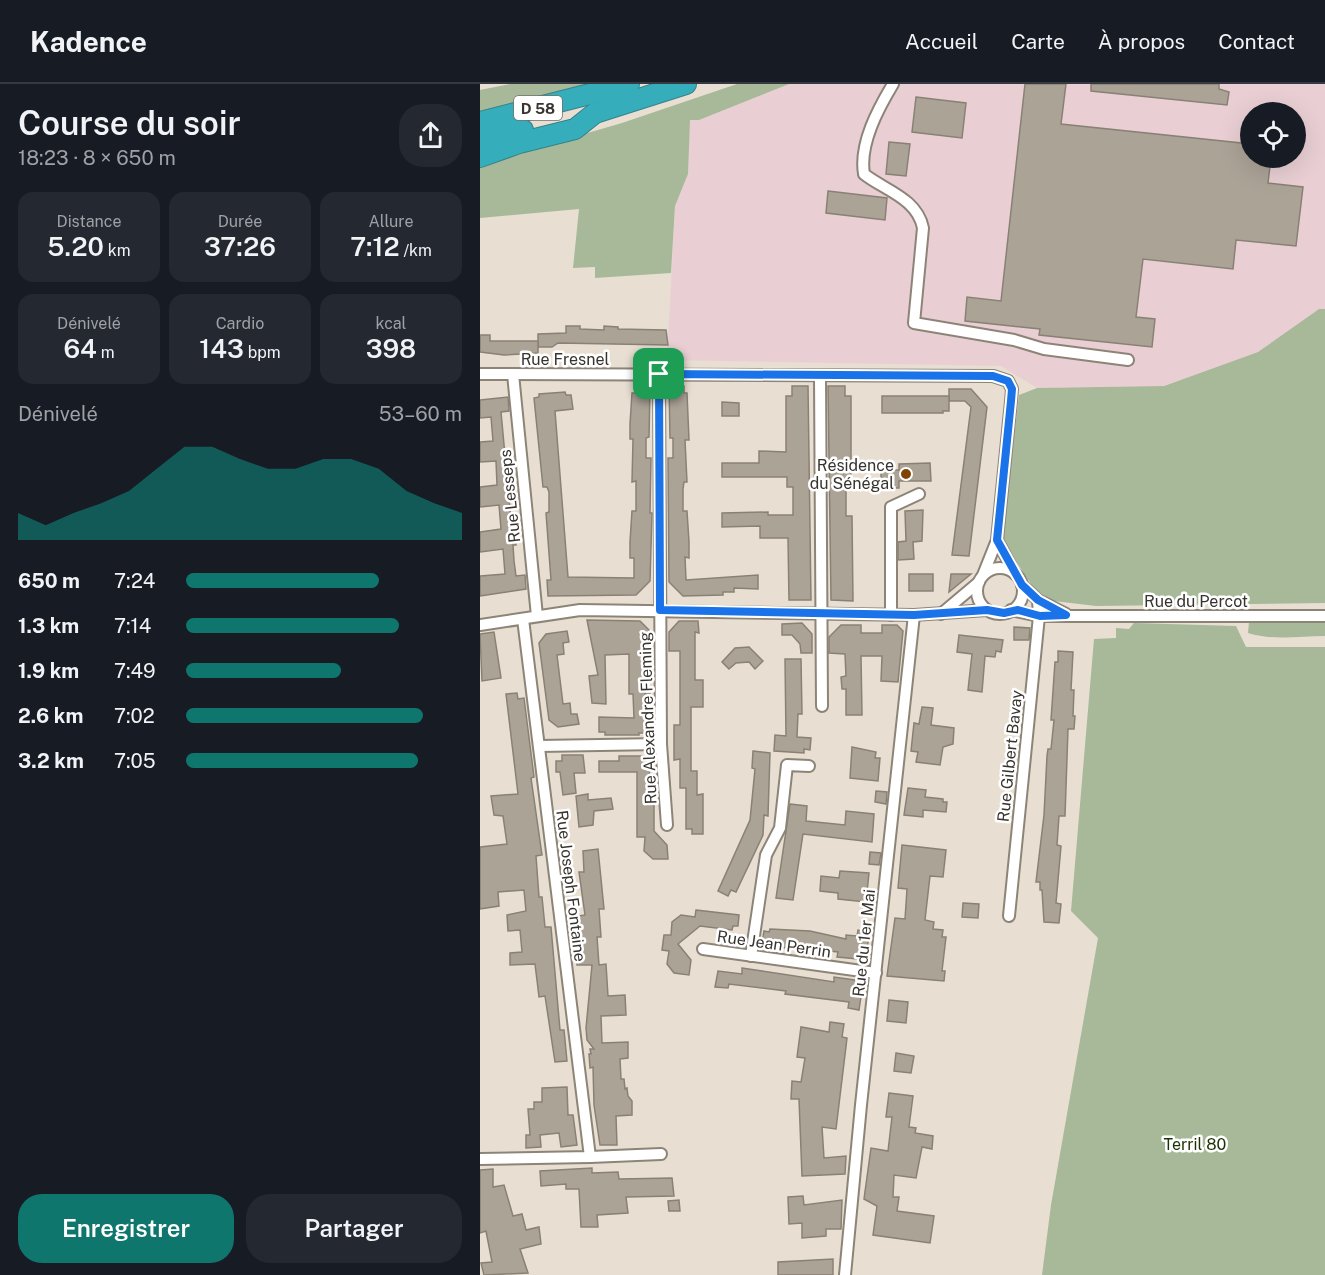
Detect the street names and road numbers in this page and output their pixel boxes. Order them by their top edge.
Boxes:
road number: D 58 [514,96,562,120]
street label: Rue Fresnel [521,350,609,369]
street label: Rue Lesseps [496,448,524,544]
street label: Rue du Percot [1144,592,1248,611]
street label: Rue Alexandre Fleming [635,631,661,805]
street label: Rue Gilbert Bavay [994,689,1026,823]
street label: Rue Joseph Fontaine [552,809,590,963]
street label: Rue du 1er Mai [849,888,879,998]
street label: Rue Jean Perrin [716,927,832,961]

